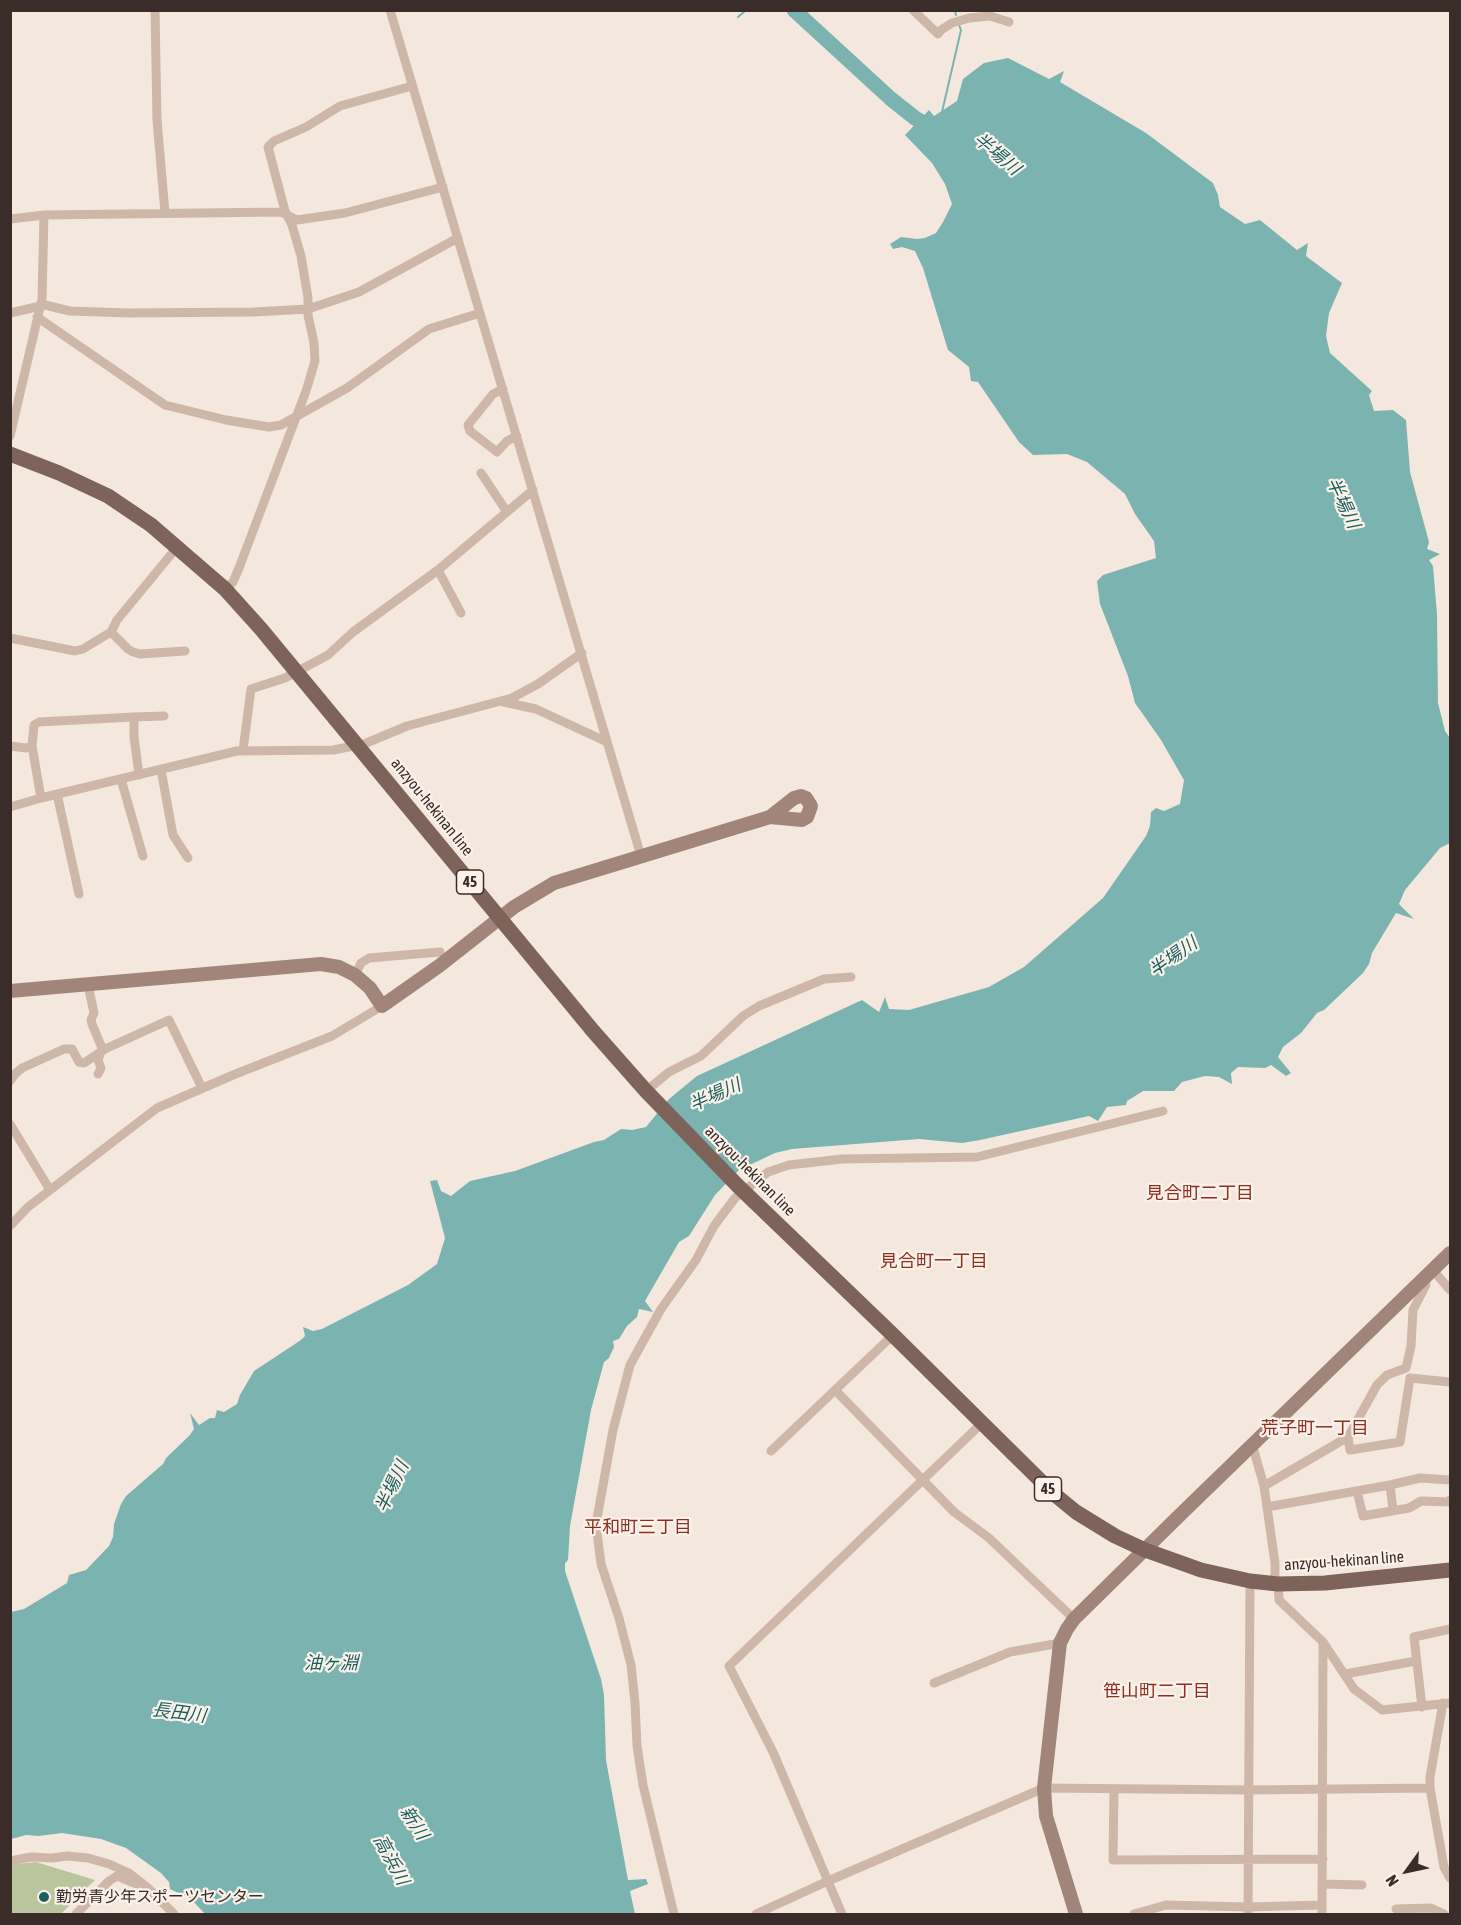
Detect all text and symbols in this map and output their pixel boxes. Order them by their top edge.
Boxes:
water label: 半場川 [969,128,1025,180]
water label: 半場川 [1322,474,1364,532]
street label: anzyou-hekinan line [387,754,477,860]
road number: 45 [456,870,484,894]
water label: 半場川 [1145,933,1201,981]
water label: 半場川 [686,1074,744,1116]
street label: anzyou-hekinan line [701,1122,799,1220]
district label: 見合町二丁目 [1146,1182,1254,1204]
district label: 見合町一丁目 [880,1250,988,1272]
district label: 荒子町一丁目 [1261,1417,1369,1439]
water label: 半場川 [371,1458,413,1516]
road number: 45 [1034,1477,1062,1501]
district label: 平和町三丁目 [584,1516,692,1538]
street label: anzyou-hekinan line [1283,1547,1405,1575]
water label: 油ヶ淵 [304,1652,358,1674]
district label: 笹山町二丁目 [1103,1680,1211,1702]
water label: 長田川 [151,1699,207,1727]
water label: 新川 [395,1802,433,1844]
water label: 高浜川 [369,1831,413,1889]
north arrow [1377,1841,1437,1901]
text: N [1382,1872,1402,1890]
place label: 勤労青少年スポーツセンター [56,1887,264,1907]
marker: 勤労青少年スポーツセンター [37,1890,51,1904]

